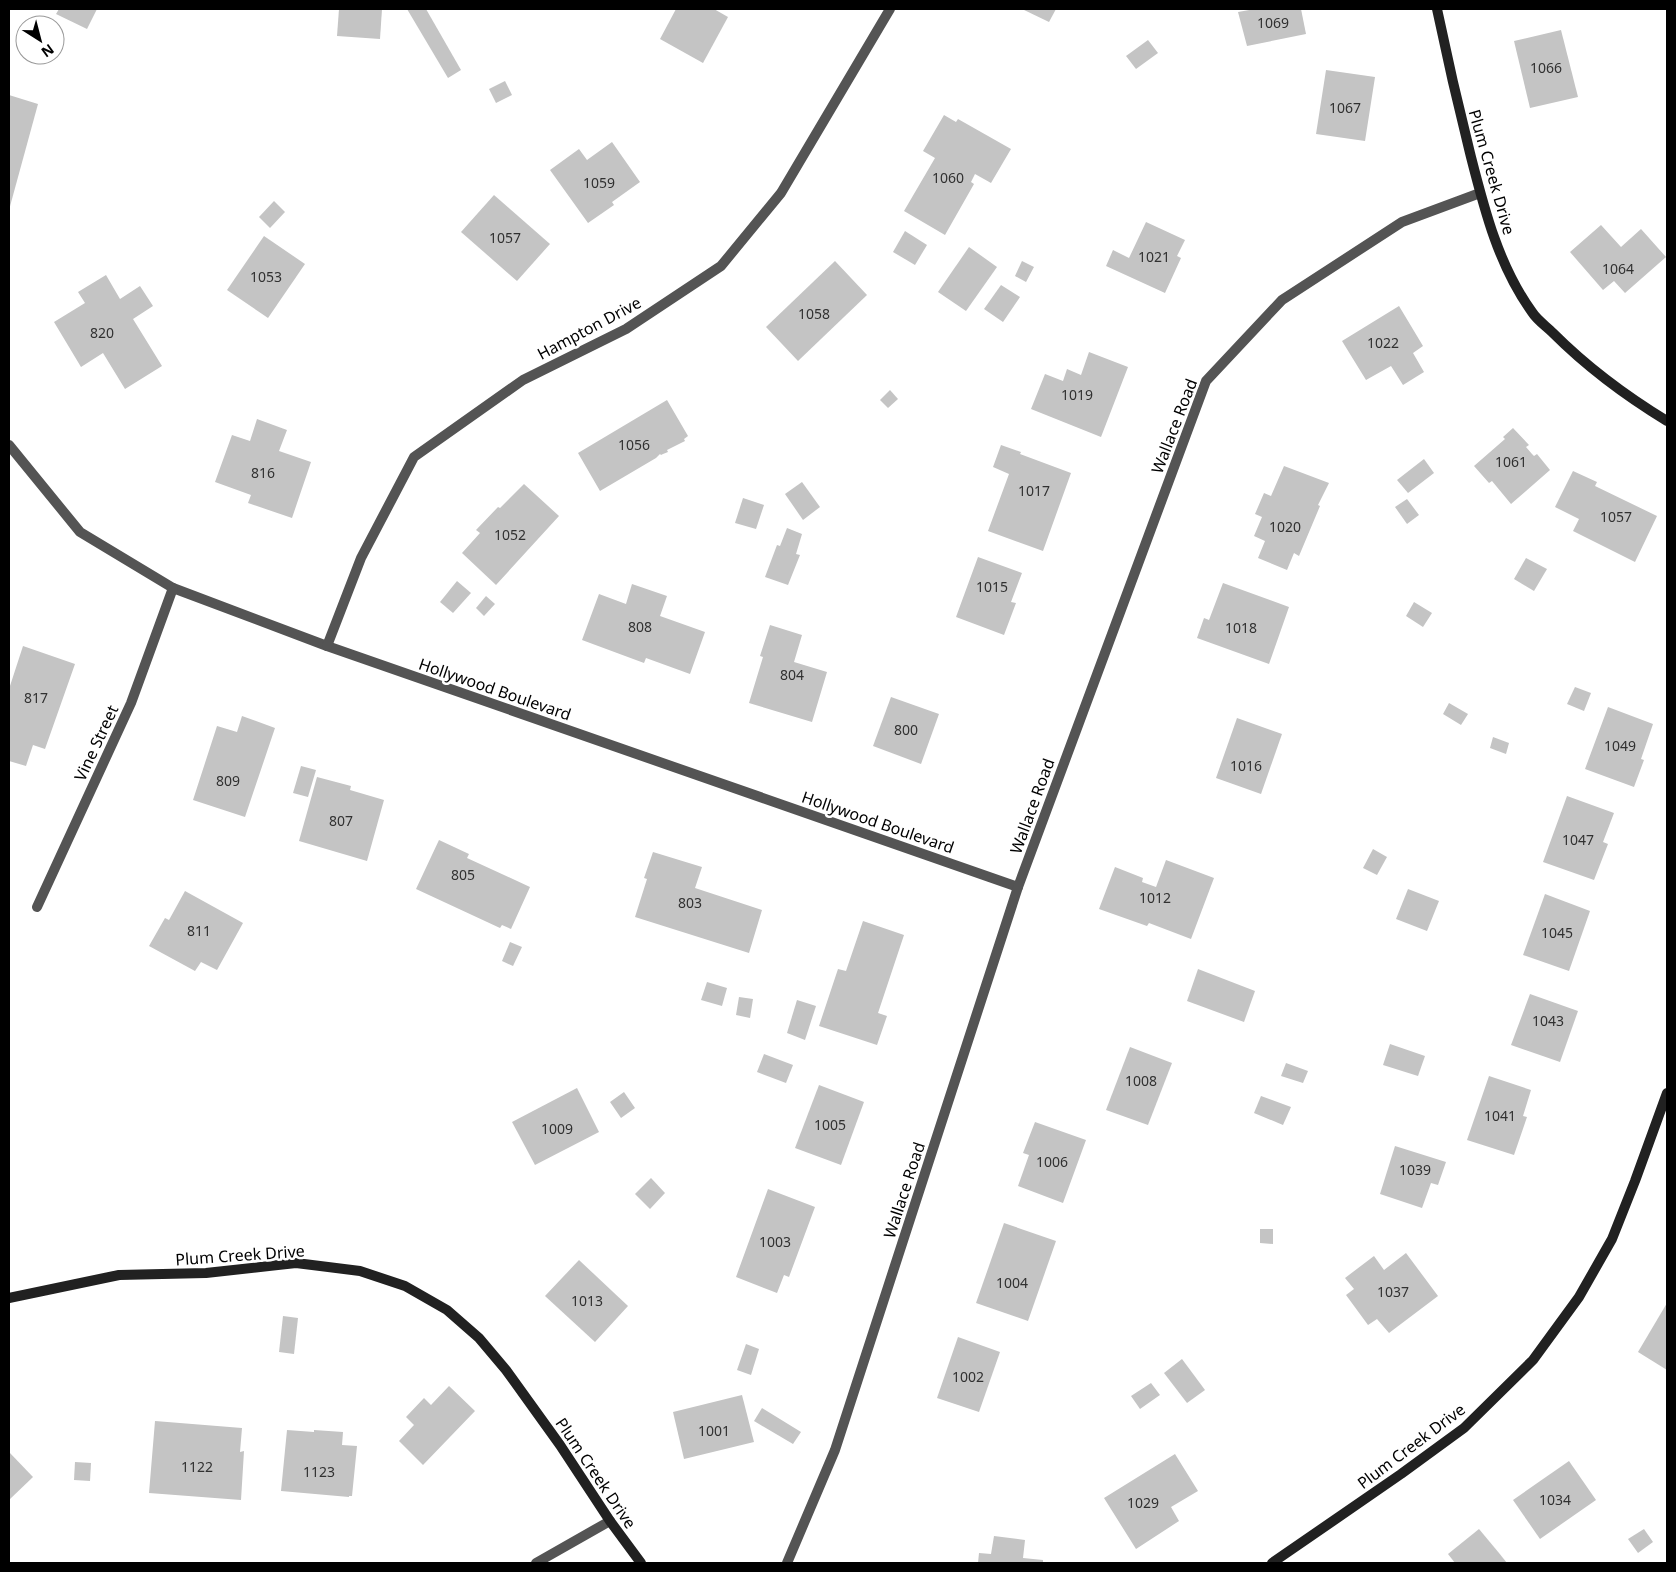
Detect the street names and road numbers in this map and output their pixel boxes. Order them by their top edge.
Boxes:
street label: Plum Creek Drive [1464,107,1520,237]
street label: Hampton Drive [533,291,645,365]
street label: Wallace Road [1146,375,1202,477]
street label: Hollywood Boulevard [416,653,574,725]
street label: Vine Street [69,701,123,785]
street label: Wallace Road [1005,755,1059,857]
street label: Hollywood Boulevard [799,786,957,858]
street label: Wallace Road [878,1139,930,1241]
street label: Plum Creek Drive [175,1240,305,1270]
street label: Plum Creek Drive [1353,1398,1469,1494]
street label: Plum Creek Drive [551,1413,641,1533]

